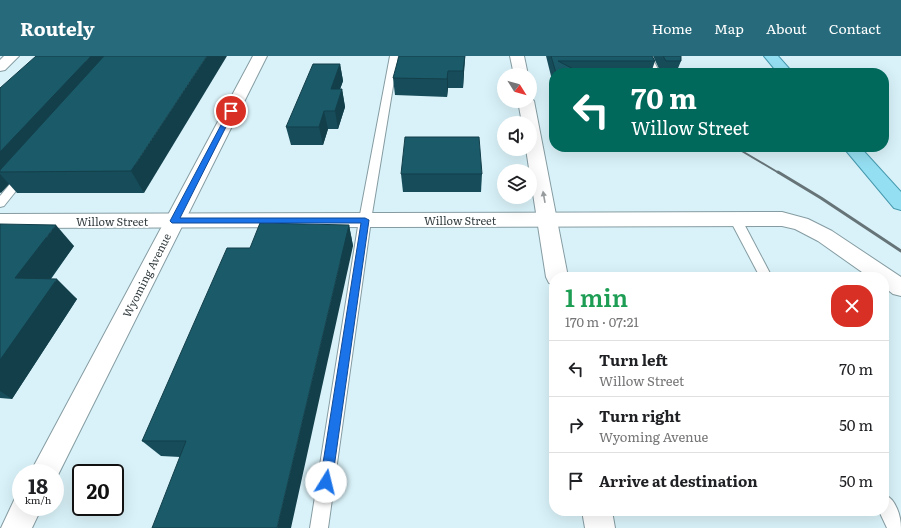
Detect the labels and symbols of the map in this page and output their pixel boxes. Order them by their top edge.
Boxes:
north arrow [497,68,537,108]
pin [214,94,248,128]
one-way arrow [540,191,546,203]
street label: Willow Street [424,212,497,228]
street label: Willow Street [76,213,149,229]
street label: Wyoming Avenue [118,230,174,320]
position arrow [305,461,347,503]
speed limit sign: 20 [72,464,124,516]

